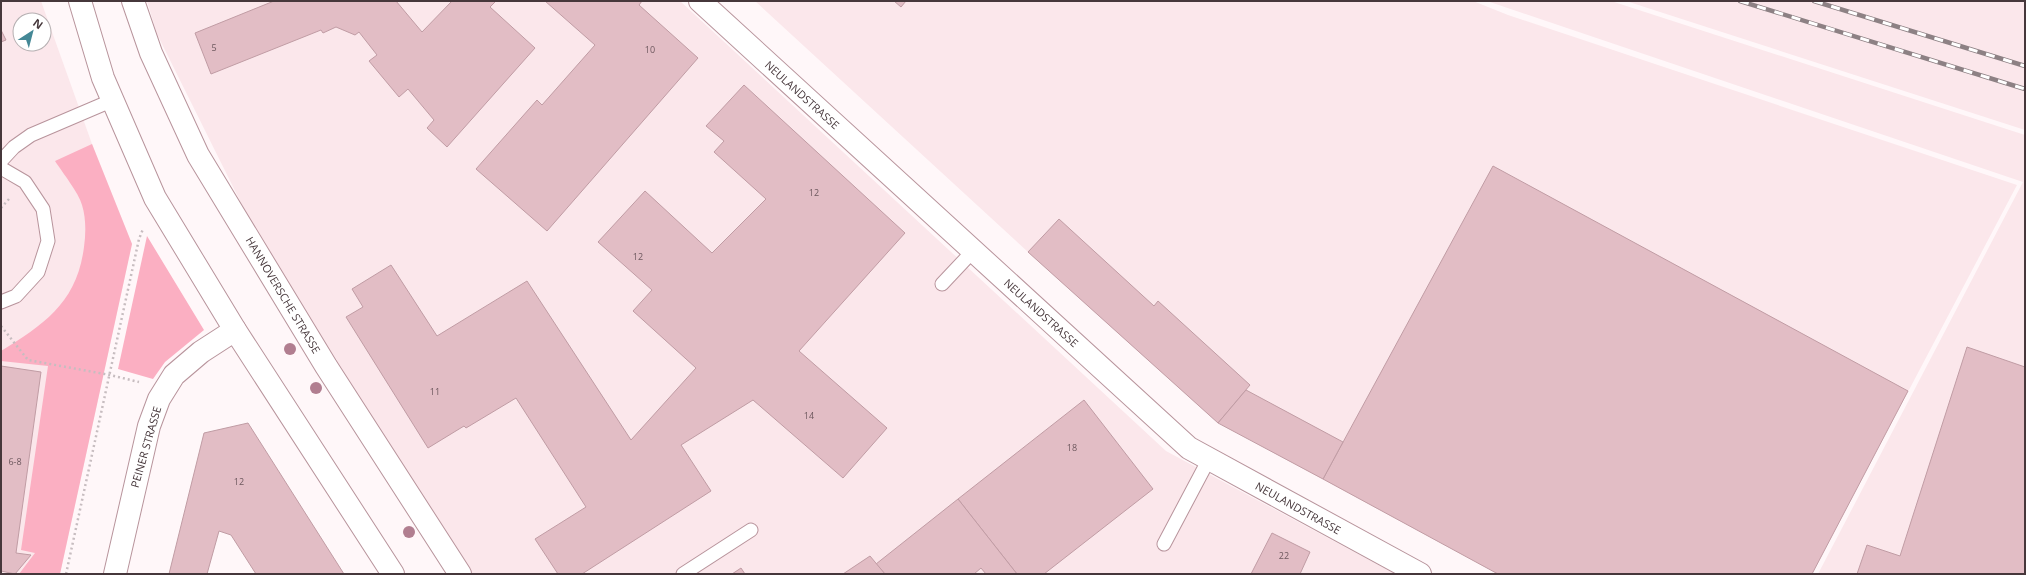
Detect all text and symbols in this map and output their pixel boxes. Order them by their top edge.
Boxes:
north arrow [12,12,52,52]
text: N [30,15,46,32]
house number: 5 [211,41,217,54]
house number: 10 [645,43,655,56]
street label: NEULANDSTRASSE [762,57,843,132]
house number: 12 [809,186,819,199]
street label: HANNOVERSCHE STRASSE [243,234,324,356]
house number: 12 [633,250,643,263]
street label: NEULANDSTRASSE [1001,275,1082,350]
house number: 11 [430,385,440,398]
street label: PEINER STRASSE [127,404,164,489]
house number: 14 [804,409,814,422]
house number: 18 [1067,441,1077,454]
house number: 6-8 [8,455,22,468]
house number: 12 [234,475,244,488]
street label: NEULANDSTRASSE [1253,478,1344,537]
house number: 22 [1279,549,1289,562]

